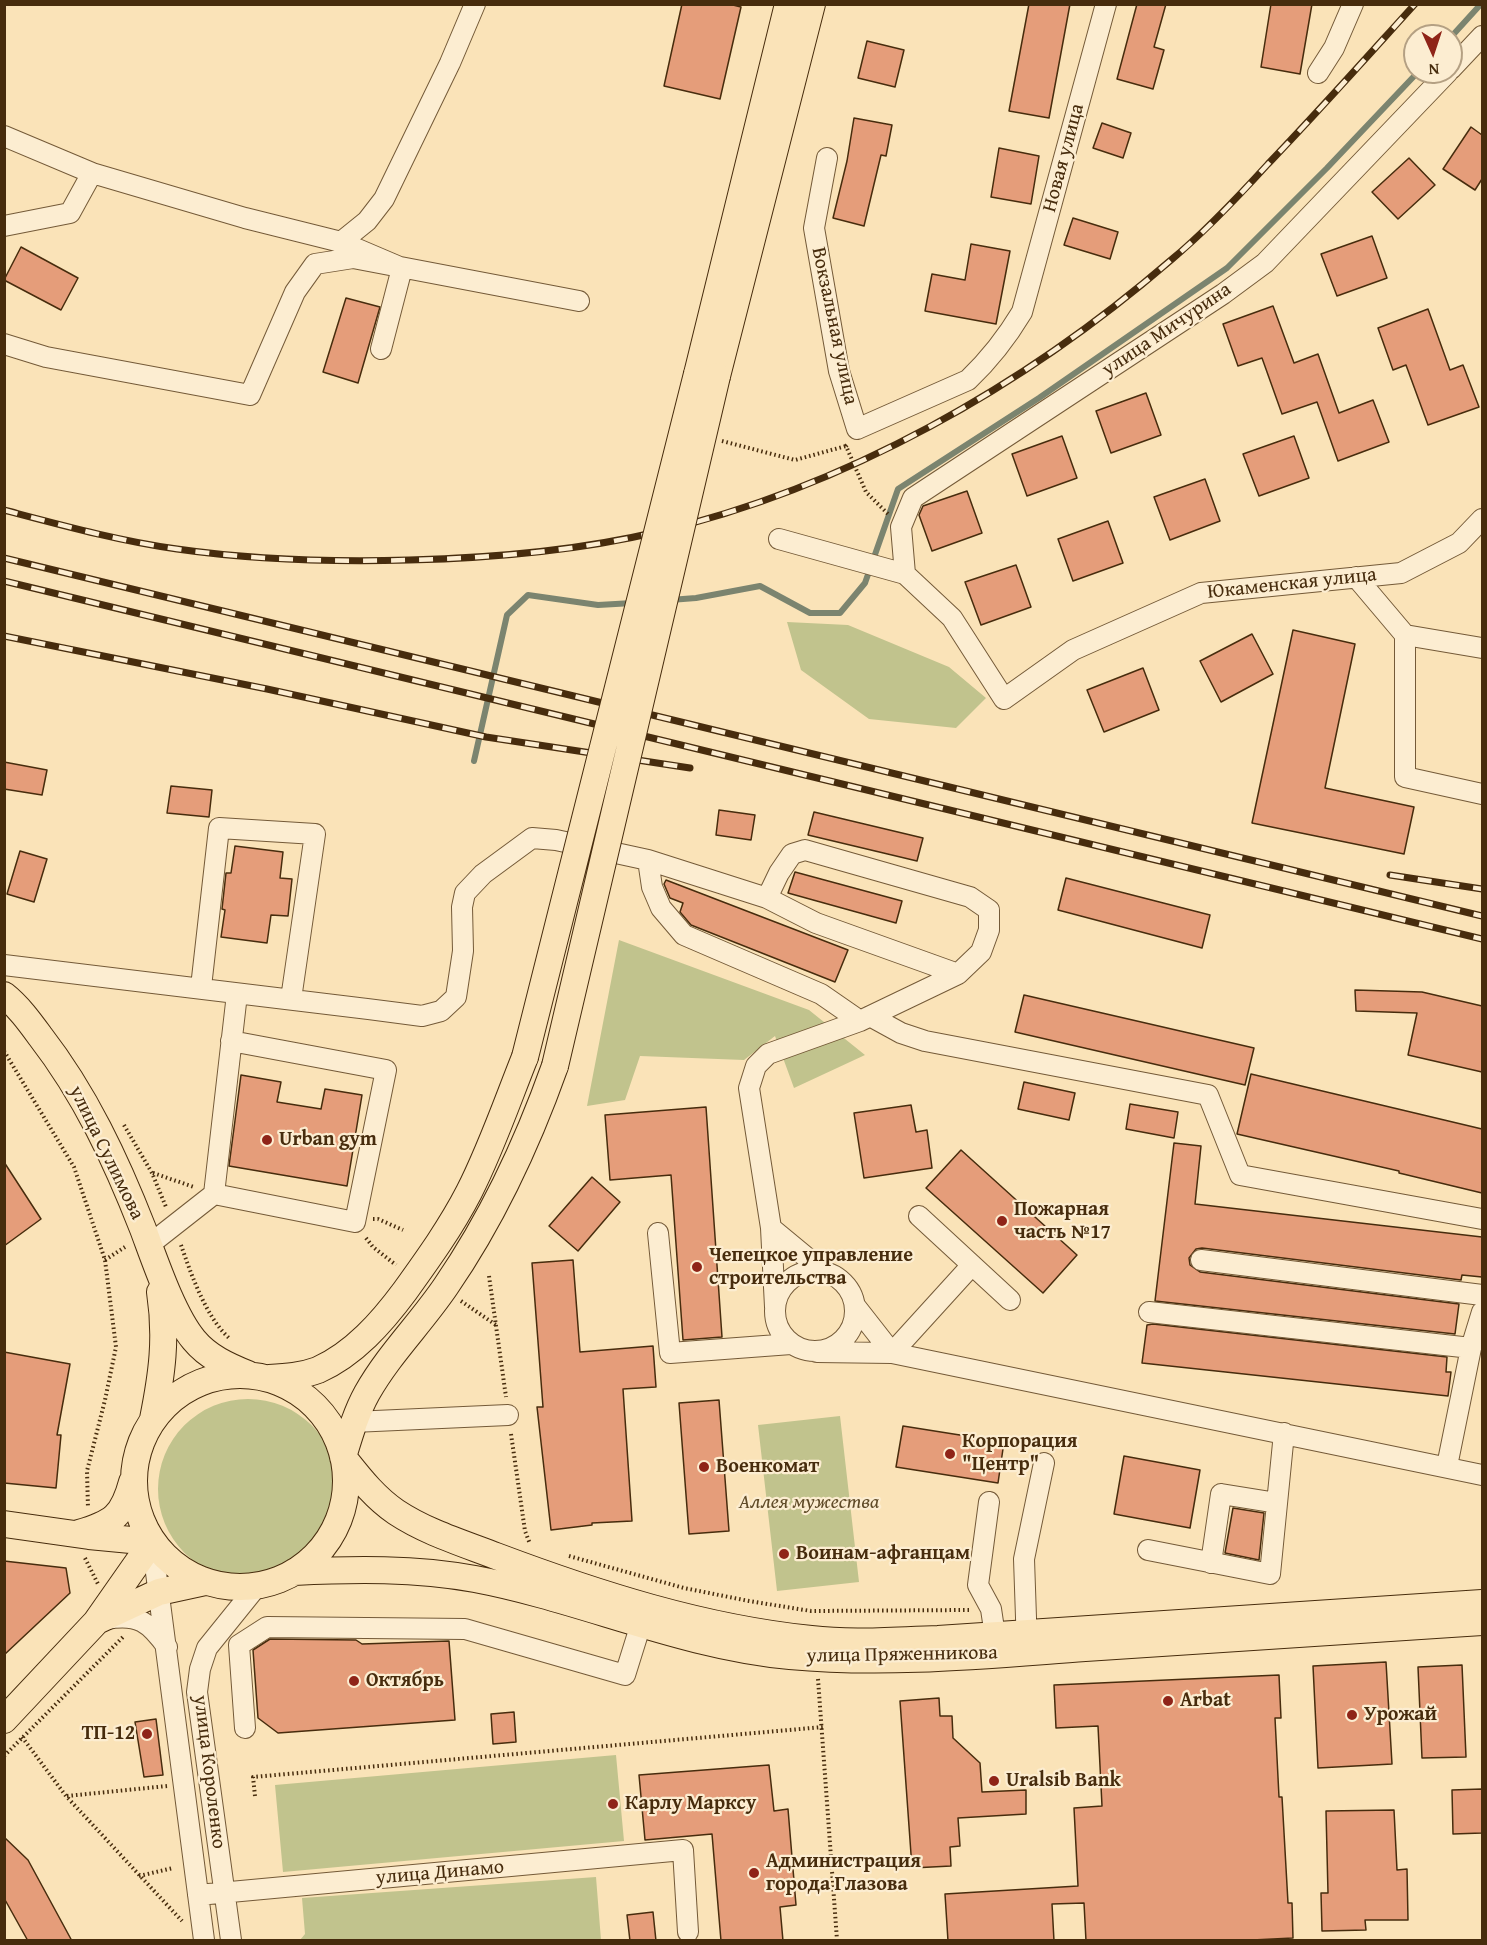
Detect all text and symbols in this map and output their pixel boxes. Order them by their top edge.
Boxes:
north arrow [1403,24,1463,84]
text: N [1428,58,1440,82]
street label: Новая улица [1038,101,1090,215]
street label: Вокзальная улица [806,245,862,407]
street label: улица Мичурина [1098,278,1236,382]
street label: Юкаменская улица [1206,563,1378,605]
street label: улица Сулимова [63,1082,149,1224]
place label: Urban gym [279,1128,377,1152]
marker: Urban gym [260,1133,274,1147]
place label: Пожарная часть №17 [1014,1198,1111,1245]
marker: Пожарная часть №17 [995,1214,1009,1228]
place label: Чепецкое управление строительства [709,1244,913,1291]
marker: Чепецкое управление строительства [690,1260,704,1274]
place label: Корпорация "Центр" [962,1430,1077,1477]
marker: Корпорация "Центр" [943,1447,957,1461]
place label: Военкомат [716,1455,819,1479]
marker: Военкомат [697,1460,711,1474]
park label: Аллея мужества [739,1491,879,1515]
place label: Воинам-афганцам [796,1542,970,1566]
marker: Воинам-афганцам [777,1547,791,1561]
street label: улица Пряженникова [806,1641,998,1669]
place label: Октябрь [366,1669,444,1693]
marker: Октябрь [347,1674,361,1688]
place label: Arbat [1180,1689,1231,1713]
street label: улица Короленко [188,1694,230,1850]
marker: Arbat [1161,1694,1175,1708]
place label: Урожай [1364,1703,1437,1727]
marker: Урожай [1345,1708,1359,1722]
place label: ТП-12 [82,1722,135,1746]
marker: ТП-12 [140,1727,154,1741]
place label: Uralsib Bank [1006,1769,1121,1793]
marker: Uralsib Bank [987,1774,1001,1788]
place label: Карлу Марксу [625,1792,756,1816]
marker: Карлу Марксу [606,1797,620,1811]
place label: Администрация города Глазова [766,1850,921,1897]
street label: улица Динамо [375,1855,505,1891]
marker: Администрация города Глазова [747,1866,761,1880]

